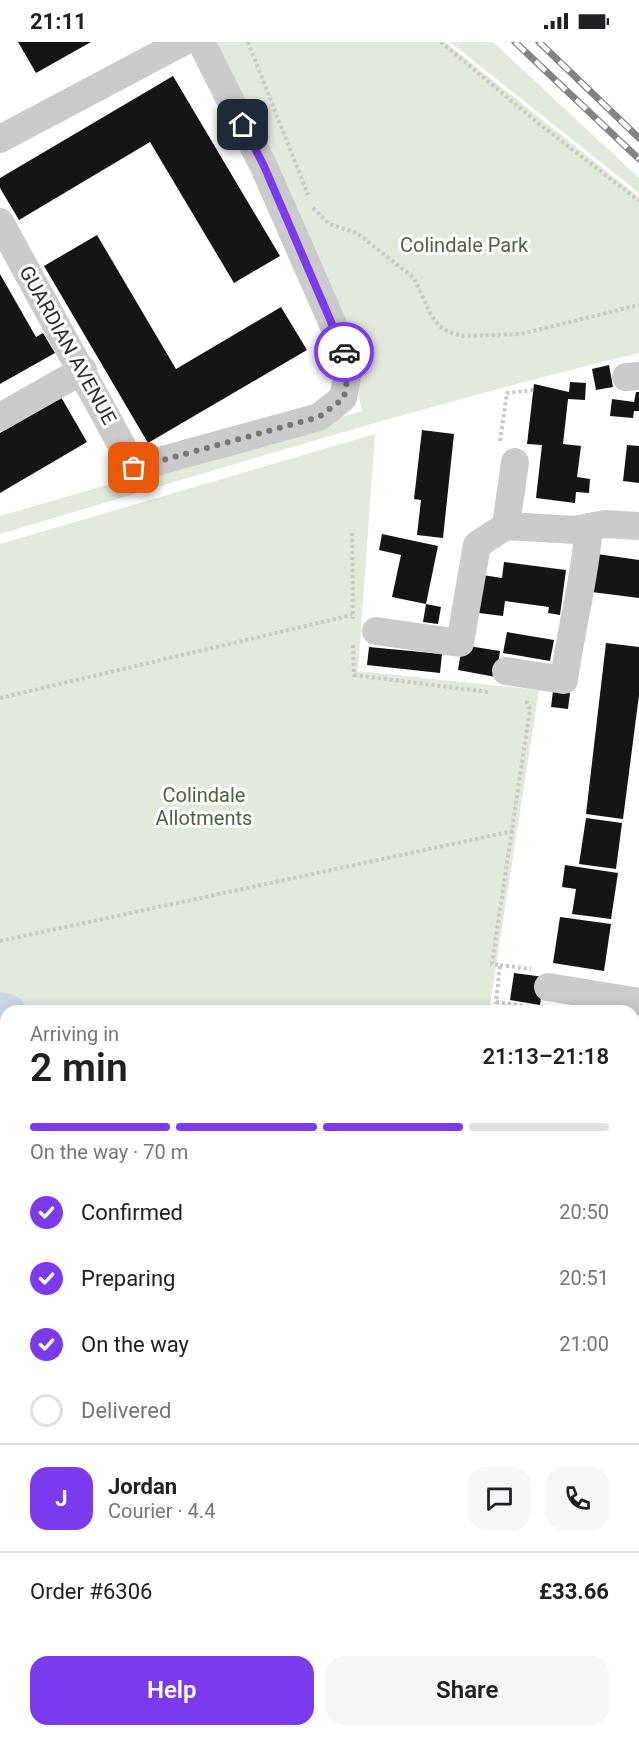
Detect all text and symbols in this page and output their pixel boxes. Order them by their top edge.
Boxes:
text: 21:11 [30,9,87,34]
pin [217,99,268,150]
icon: home [226,108,259,141]
park label: Colindale Park [400,233,529,257]
street label: GUARDIAN AVENUE [14,261,122,429]
courier [314,322,374,382]
icon: car [328,336,361,369]
pin [108,442,159,493]
icon: bag [117,451,150,484]
park label: Colindale Allotments [156,783,252,830]
text: Arriving in [30,1022,119,1046]
text: 21:13–21:18 [482,1044,609,1069]
text: 2 min [30,1045,128,1091]
text: On the way · 70 m [30,1140,188,1164]
icon: check [30,1196,63,1229]
text: Confirmed [81,1200,183,1225]
text: 20:50 [559,1200,609,1224]
icon: check [30,1262,63,1295]
text: Preparing [81,1266,175,1291]
text: 20:51 [559,1266,609,1290]
icon: check [30,1328,63,1361]
text: On the way [81,1332,189,1357]
text: 21:00 [559,1332,609,1356]
text: Delivered [81,1398,171,1423]
button: chat [468,1467,531,1530]
button: phone [546,1467,609,1530]
text: Jordan [108,1474,177,1499]
text: J [55,1486,68,1511]
text: Courier · 4.4 [108,1499,215,1523]
text: Order #6306 [30,1579,152,1604]
text: £33.66 [539,1579,609,1604]
button: Help [30,1656,314,1725]
button: Share [326,1656,609,1725]

